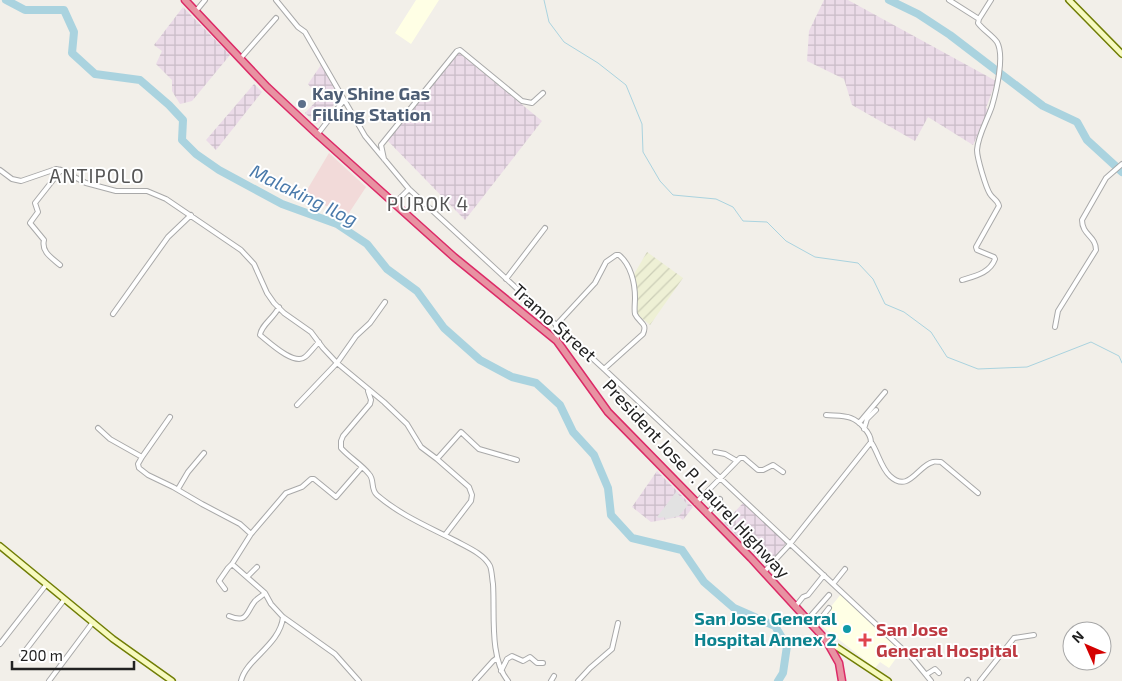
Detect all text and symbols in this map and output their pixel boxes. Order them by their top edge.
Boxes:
place label: Kay Shine Gas Filling Station [312,82,431,125]
marker: Kay Shine Gas Filling Station [296,98,308,110]
water label: Malaking Ilog [247,159,362,231]
district label: ANTIPOLO [49,164,145,187]
district label: PUROK 4 [387,192,469,215]
street label: Tramo Street [508,279,601,366]
street label: President Jose P. Laurel Highway [598,374,795,583]
place label: San Jose General Hospital Annex 2 [694,607,837,650]
place label: San Jose General Hospital [876,618,1018,661]
north arrow [1062,621,1112,671]
marker: San Jose General Hospital Annex 2 [841,623,853,635]
text: N [1068,627,1087,646]
marker: San Jose General Hospital [858,633,872,647]
scale bar [12,638,135,670]
text: 200 m [20,646,63,664]

